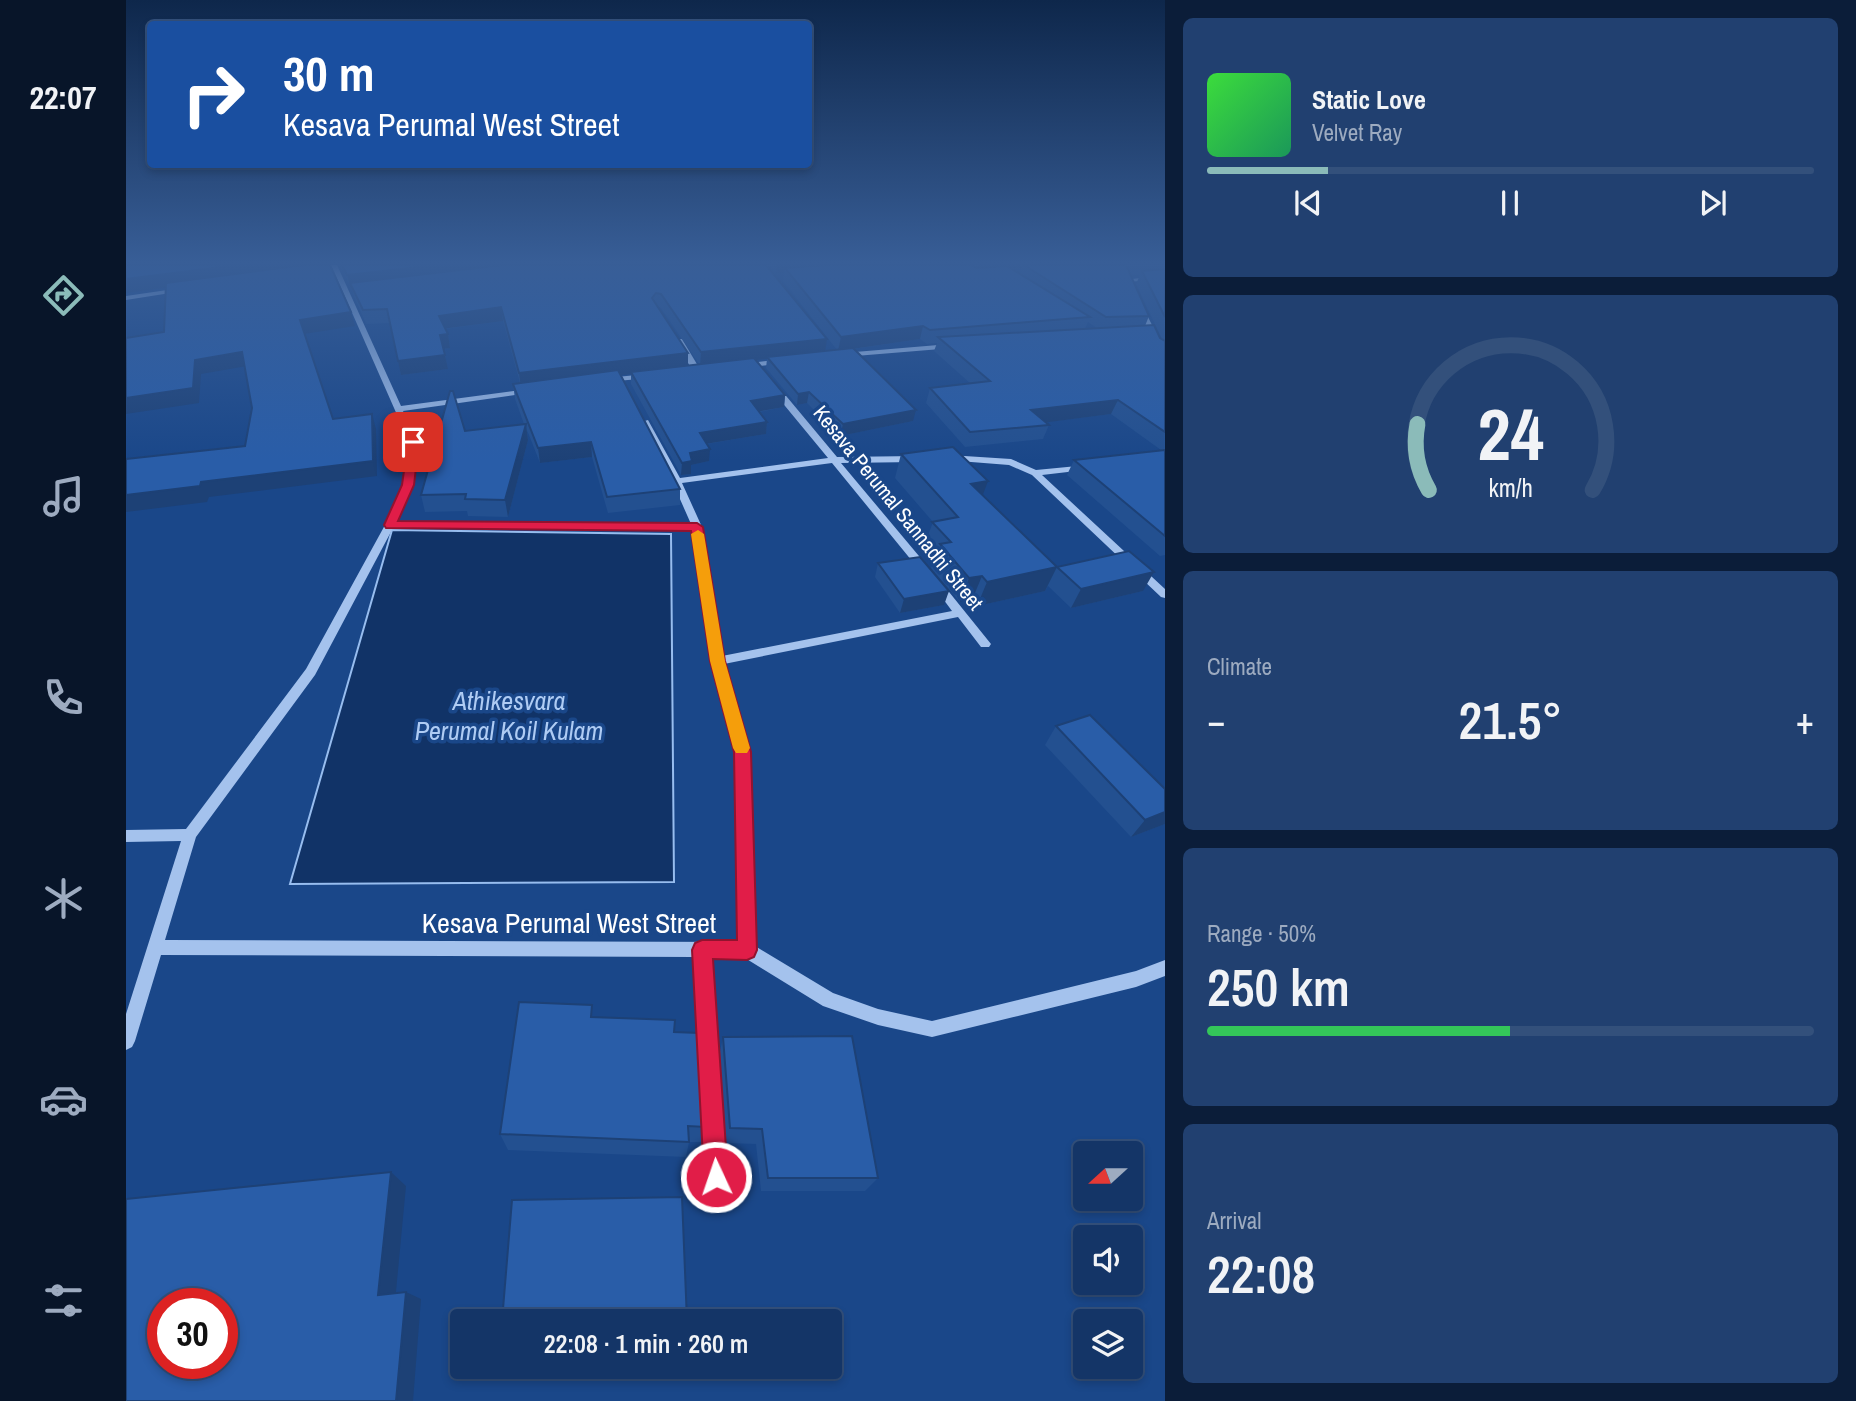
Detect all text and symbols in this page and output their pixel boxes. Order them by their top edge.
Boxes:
text: 30 m [283,40,375,106]
icon: right [168,49,259,140]
text: 22:07 [29,76,97,119]
text: Static Love [1312,82,1426,117]
text: Kesava Perumal West Street [283,103,619,146]
text: Velvet Ray [1312,117,1402,148]
icon: previous [1289,184,1327,222]
icon: pause [1491,184,1529,222]
icon: next [1694,184,1732,222]
icon: directions [39,271,88,320]
text: 24 [1477,385,1544,483]
street label: Kesava Perumal Sannadhi Street [807,399,990,616]
pin [383,412,443,472]
icon: arrive [394,423,432,461]
text: km/h [1488,471,1533,505]
icon: music [39,472,88,521]
text: Climate [1207,651,1272,682]
icon: phone [39,673,88,722]
water label: Athikesvara Perumal Koil Kulam [415,683,603,748]
text: 21.5° [1459,685,1562,755]
text: − [1207,695,1225,746]
text: + [1796,695,1814,746]
icon: climate [39,874,88,923]
street label: Kesava Perumal West Street [422,904,716,942]
text: Range · 50% [1207,918,1316,949]
text: 250 km [1207,952,1350,1022]
icon: car [39,1075,88,1124]
position arrow [679,1140,753,1214]
north arrow [1073,1141,1143,1211]
map controls [1073,1141,1143,1379]
text: Arrival [1207,1205,1262,1236]
button: sound [1073,1225,1143,1295]
text: 22:08 [1207,1239,1315,1309]
icon: filters [39,1276,88,1325]
speed limit sign: 30 [147,1288,238,1379]
button: layers [1073,1309,1143,1379]
text: 22:08 · 1 min · 260 m [544,1326,748,1361]

